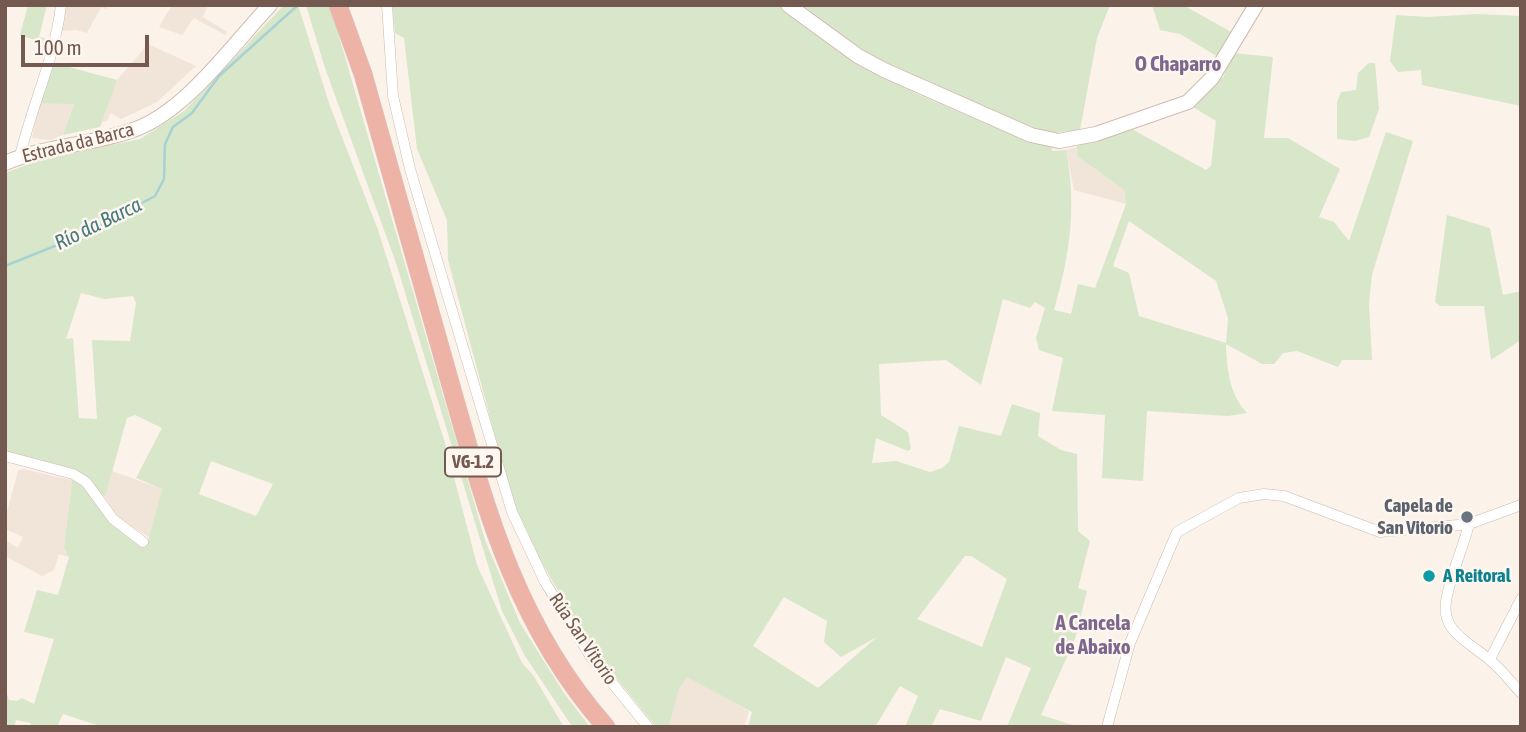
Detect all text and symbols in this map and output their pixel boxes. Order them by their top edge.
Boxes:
scale bar [24,21,152,65]
text: 100 m [34,35,82,59]
district label: O Chaparro [1135,51,1221,77]
street label: Estrada da Barca [20,118,136,168]
water label: Río da Barca [50,192,146,256]
road number: VG-1.2 [445,448,501,476]
place label: Capela de San Vitorio [1378,495,1453,539]
marker: Capela de San Vitorio [1459,509,1475,525]
place label: A Reitoral [1443,565,1511,587]
marker: A Reitoral [1421,568,1437,584]
street label: Rúa San Vitorio [544,589,622,689]
district label: A Cancela de Abaixo [1055,610,1131,660]

